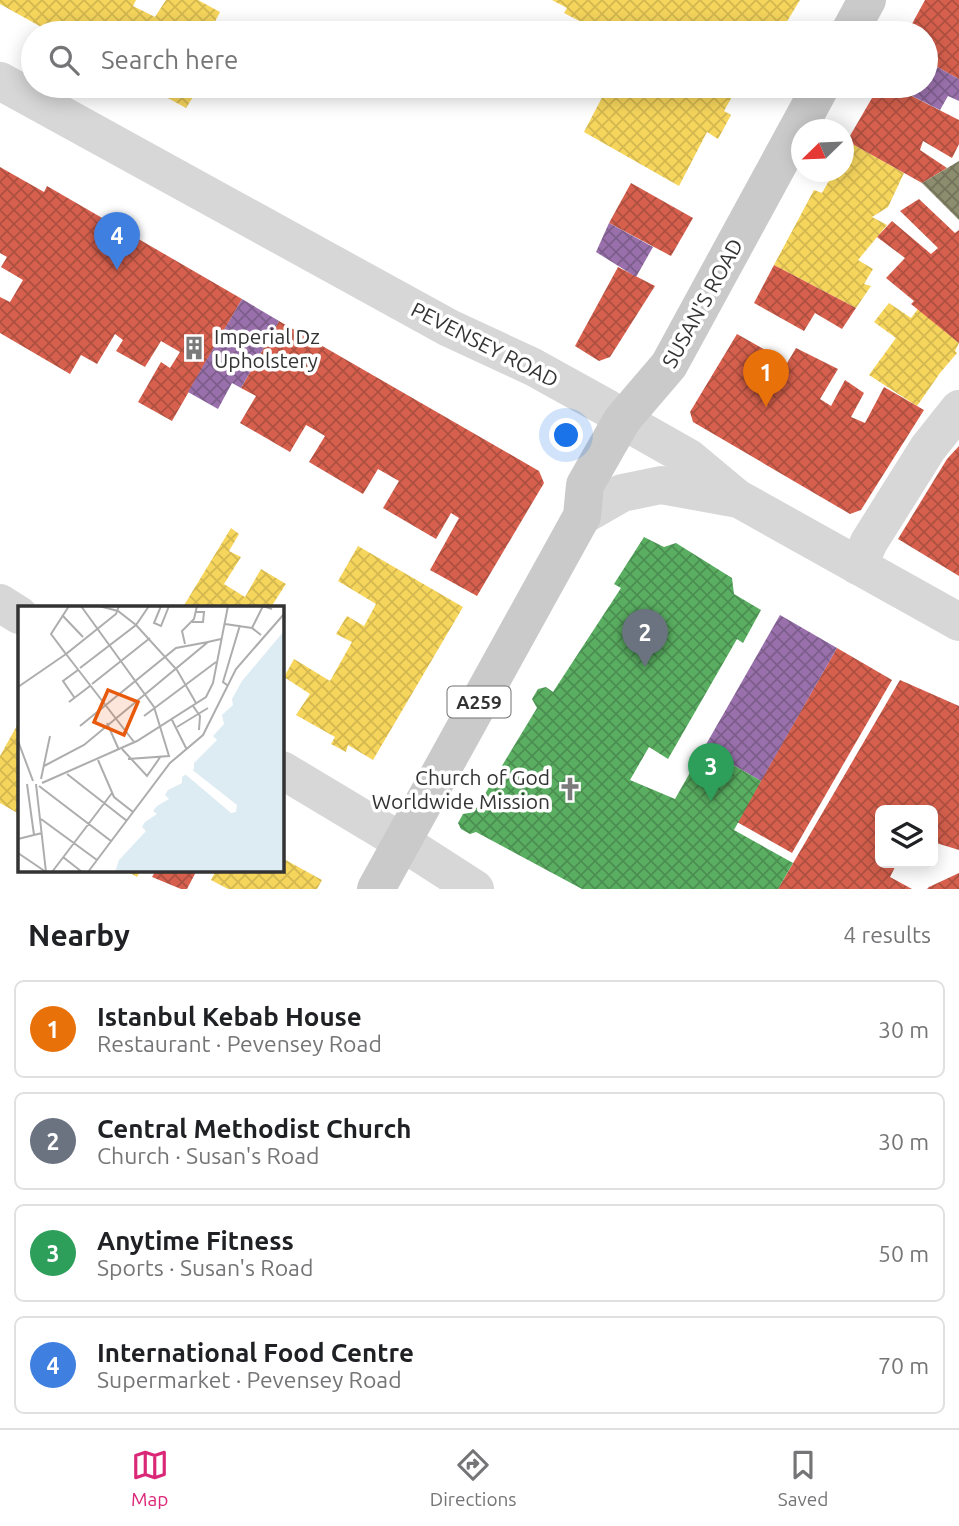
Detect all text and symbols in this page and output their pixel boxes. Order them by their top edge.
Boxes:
search box [21,21,938,98]
icon: search [45,41,83,79]
text: Search here [101,45,238,74]
north arrow [791,119,854,182]
pin: 4 [94,212,140,270]
street label: SUSAN'S ROAD [657,234,747,372]
street label: PEVENSEY ROAD [407,297,563,391]
place label: Imperial Dz Upholstery [214,324,320,372]
building icon: Imperial Dz Upholstery [180,334,208,362]
pin: 1 [743,349,789,407]
your location [549,418,583,452]
inset map [18,606,284,872]
pin: 2 [622,609,668,667]
road number: A259 [448,687,510,718]
pin: 3 [688,743,734,801]
place label: Church of God Worldwide Mission [372,765,550,813]
church icon: Church of God Worldwide Mission [556,775,584,803]
map controls [875,805,938,868]
button: layers [875,805,938,868]
text: Nearby [28,918,130,952]
text: 4 results [843,922,931,947]
text: Istanbul Kebab House [97,1002,362,1031]
text: 1 [47,1017,59,1042]
text: 30 m [878,1017,929,1042]
text: Restaurant · Pevensey Road [97,1031,382,1056]
text: Central Methodist Church [97,1114,412,1143]
text: 2 [47,1129,59,1154]
text: 30 m [878,1129,929,1154]
text: Church · Susan's Road [97,1143,320,1168]
text: Anytime Fitness [97,1226,294,1255]
text: 3 [47,1241,59,1266]
text: 50 m [878,1241,929,1266]
text: Sports · Susan's Road [97,1255,313,1280]
text: International Food Centre [97,1338,414,1367]
text: 4 [47,1353,59,1378]
text: 70 m [878,1353,929,1378]
text: Supermarket · Pevensey Road [97,1367,402,1392]
tab: Map [131,1446,169,1510]
tab: Directions [430,1446,517,1510]
tab: Saved [778,1446,828,1510]

